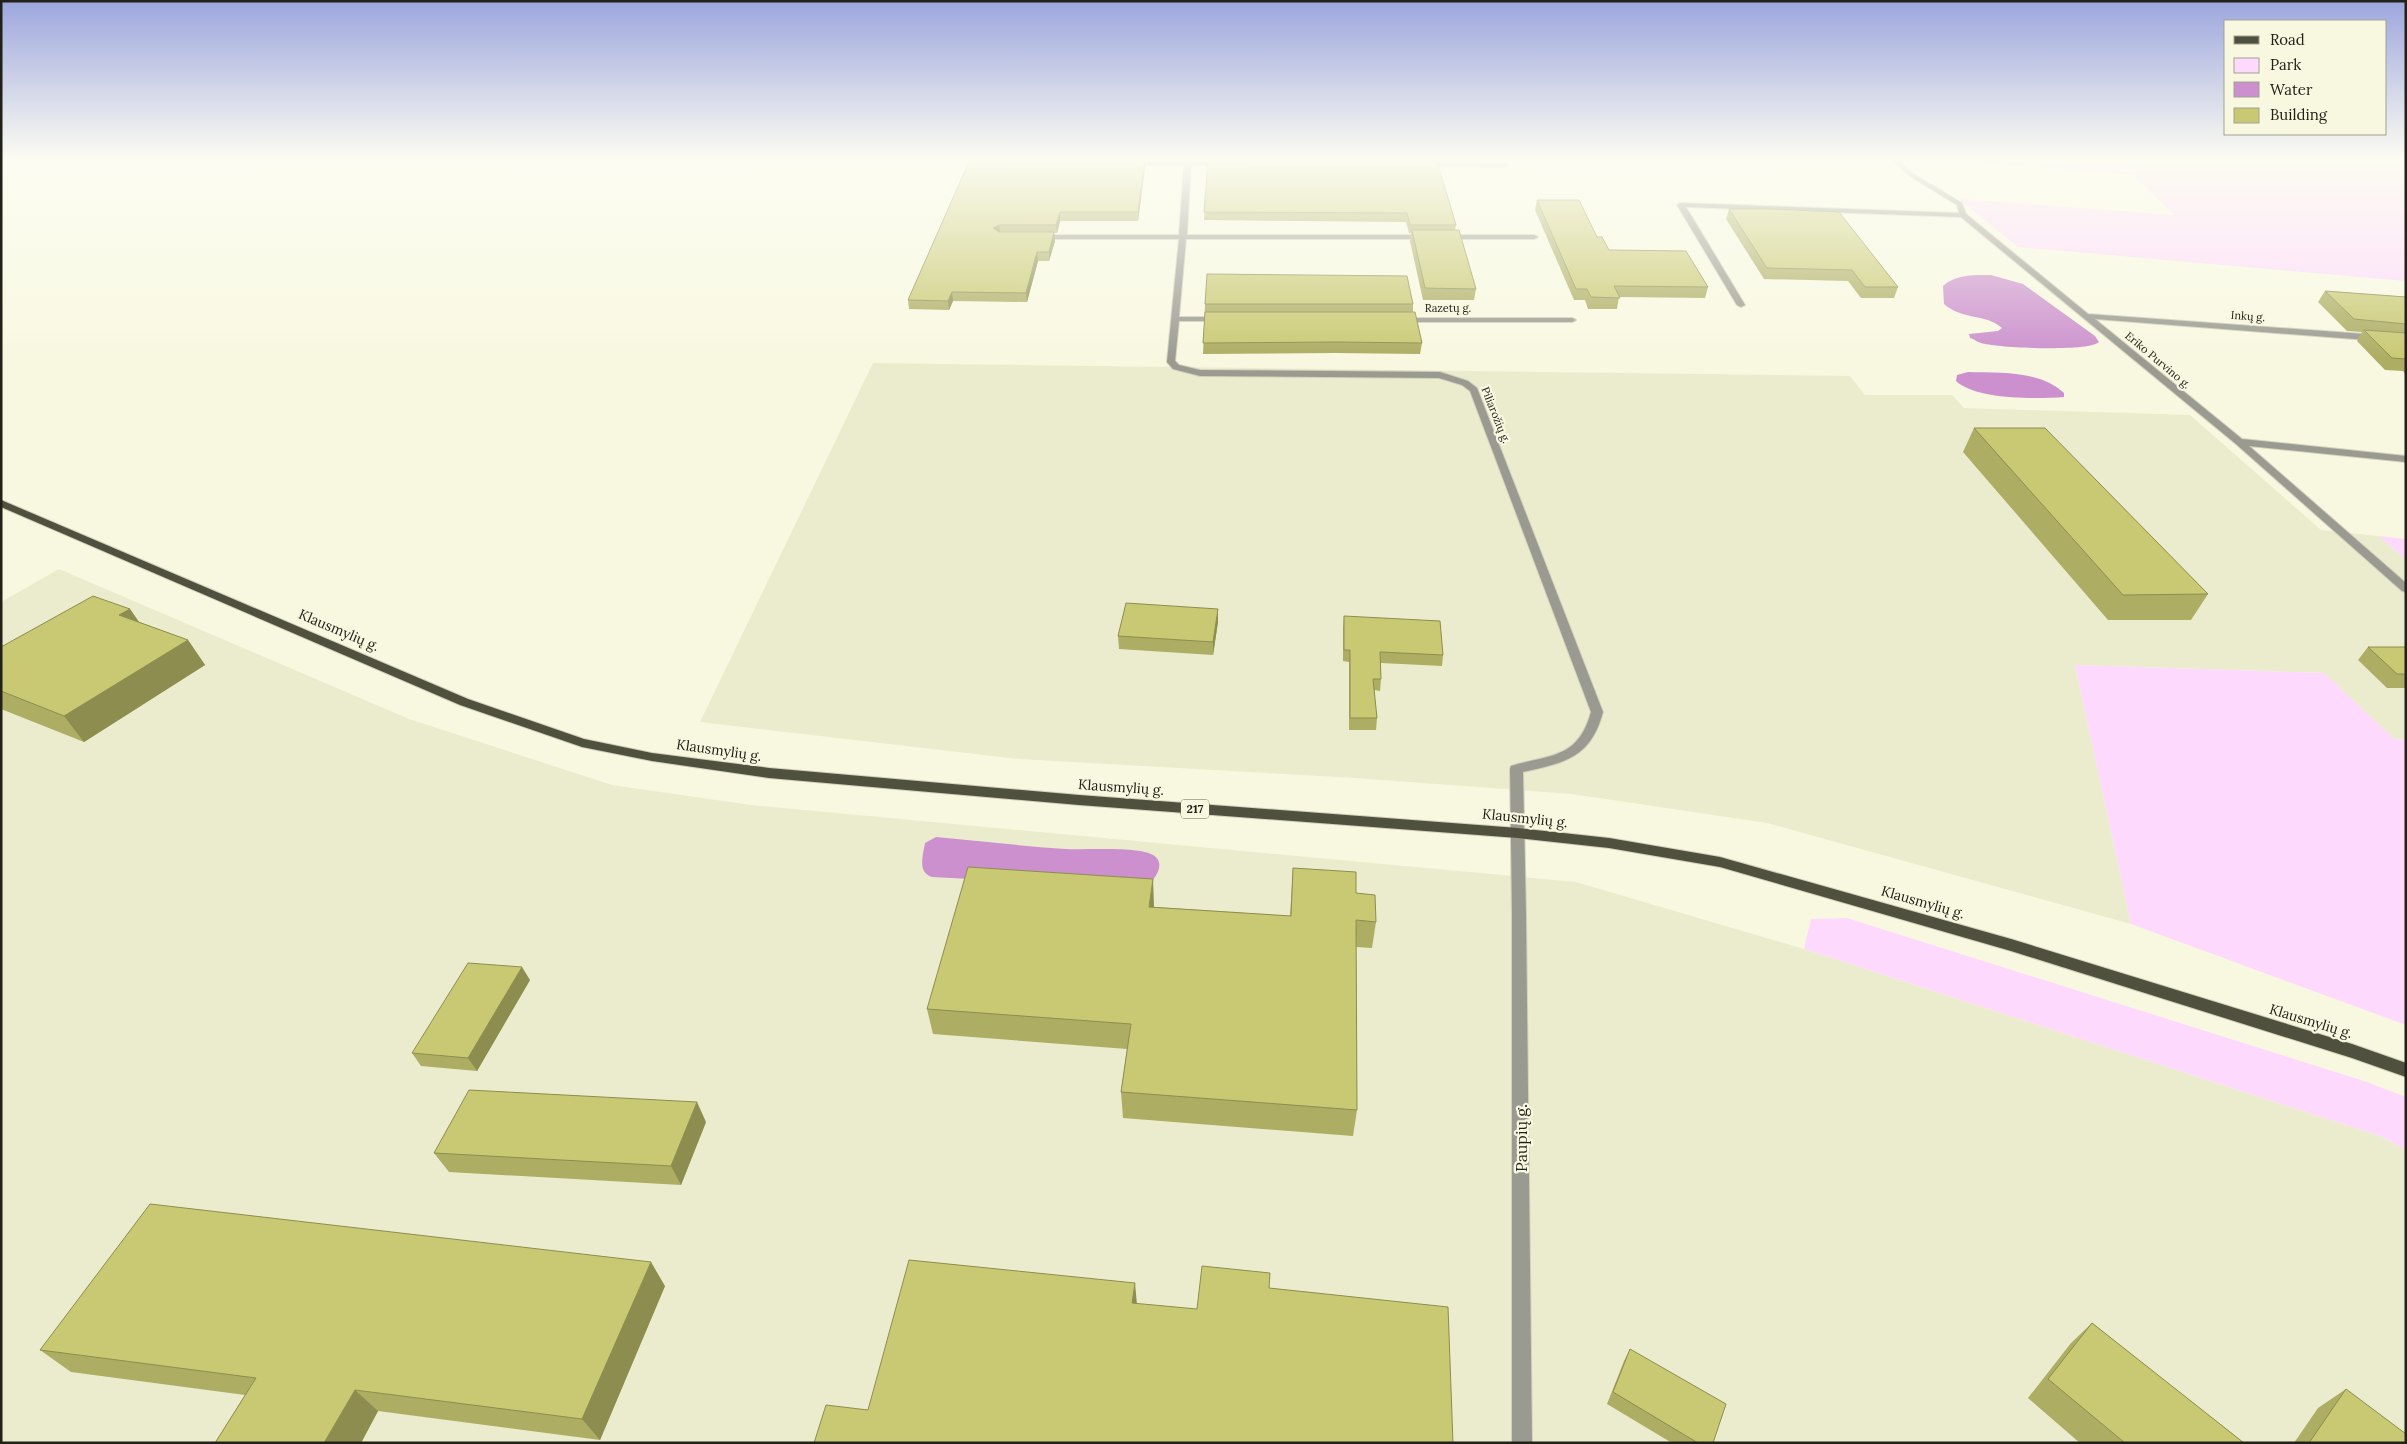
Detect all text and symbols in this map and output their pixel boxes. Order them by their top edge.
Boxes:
legend [2224,20,2387,135]
text: Road [2270,30,2305,49]
text: Park [2270,55,2301,74]
text: Water [2270,80,2313,99]
text: Building [2270,105,2328,124]
street label: Razetų g. [1425,301,1471,315]
street label: Inkų g. [2230,308,2266,324]
street label: Eriko Purvino g. [2122,328,2194,392]
street label: Piliarožių g. [1478,385,1514,445]
street label: Klausmylių g. [296,605,382,655]
street label: Klausmylių g. [675,735,763,765]
street label: Klausmylių g. [1077,775,1165,799]
road number: 217 [1181,800,1209,819]
street label: Klausmylių g. [1481,805,1569,831]
street label: Klausmylių g. [1879,881,1967,923]
street label: Klausmylių g. [2267,1000,2355,1042]
street label: Paupių g. [1511,1104,1531,1172]

